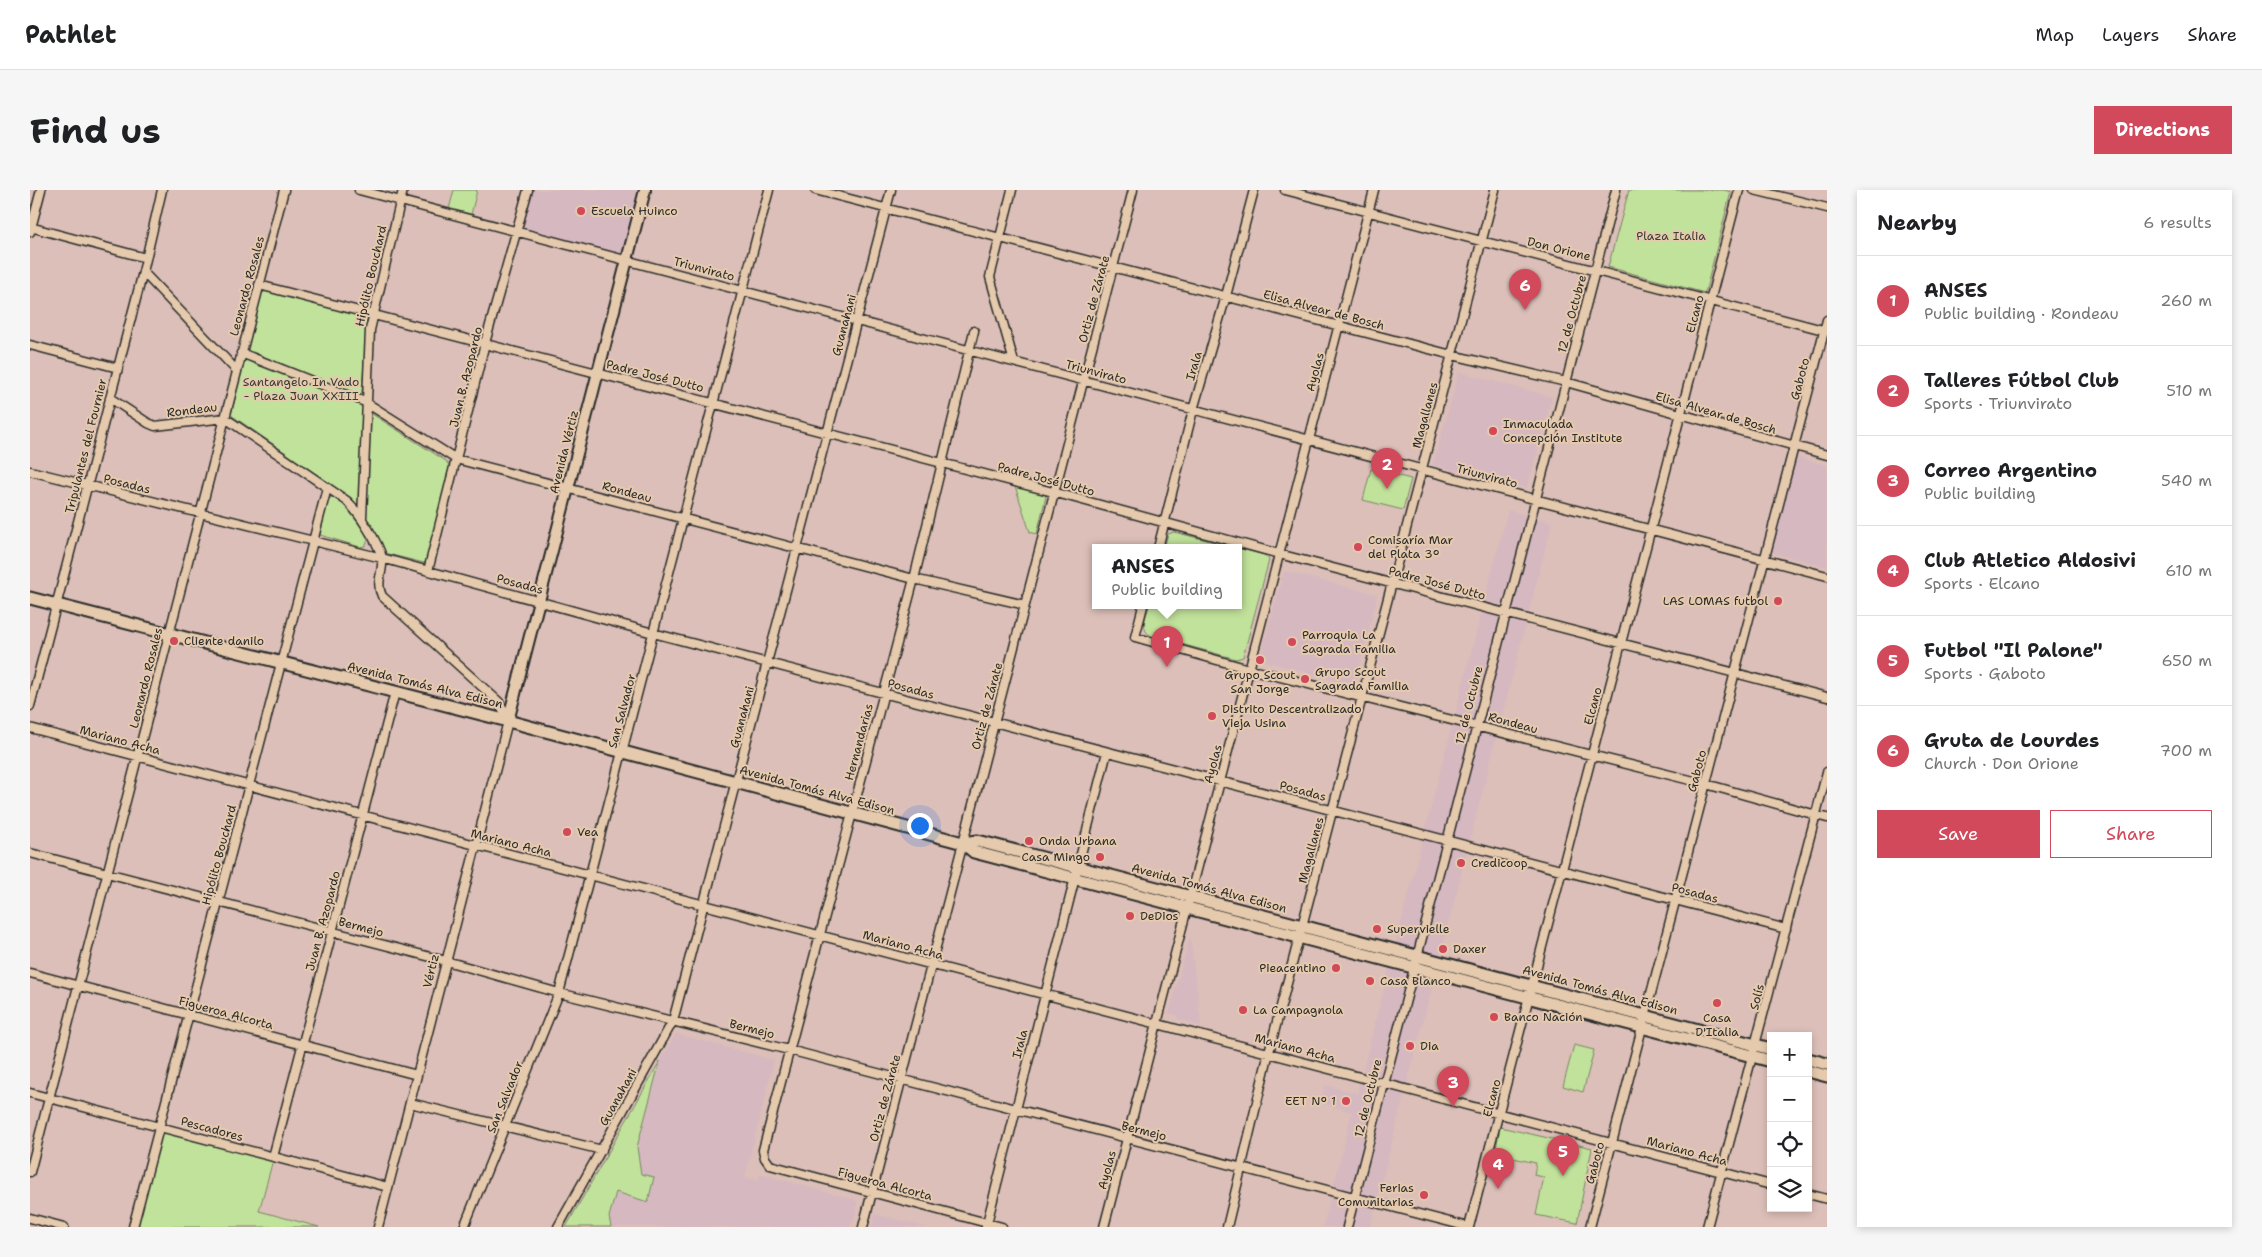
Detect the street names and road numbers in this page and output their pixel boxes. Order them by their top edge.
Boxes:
street label: Hipólito Bouchard [352,223,391,328]
street label: Don Orione [1526,233,1593,265]
street label: Leonardo Rosales [226,234,268,338]
street label: Triunvirato [672,253,736,285]
street label: Ortiz de Zárate [1075,253,1113,344]
street label: 12 de Octubre [1554,273,1590,355]
street label: Elisa Alvear de Bosch [1262,286,1386,334]
street label: Guanahani [828,292,860,358]
street label: Elcano [1682,293,1708,335]
street label: Juan B. Azopardo [446,325,486,429]
street label: Irala [1182,349,1206,382]
street label: Ayolas [1302,351,1328,393]
street label: Padre José Dutto [605,356,705,396]
street label: Triunvirato [1064,356,1128,388]
street label: Gaboto [1787,356,1813,402]
street label: Tripulantes del Fournier [61,376,111,515]
street label: Magallanes [1408,380,1442,450]
street label: Elisa Alvear de Bosch [1654,388,1778,438]
street label: Rondeau [166,399,218,421]
street label: Avenida Vértiz [546,409,582,495]
street label: Padre José Dutto [996,458,1096,500]
street label: Triunvirato [1455,460,1519,492]
street label: Posadas [102,470,152,498]
street label: Rondeau [600,478,654,506]
street label: Padre José Dutto [1387,562,1487,604]
street label: Posadas [495,570,545,598]
street label: Leonardo Rosales [126,626,166,730]
street label: Avenida Tomás Alva Edison [345,658,505,712]
street label: Ortiz de Zárate [968,660,1006,751]
street label: 12 de Octubre [1452,664,1487,746]
street label: San Salvador [604,672,640,750]
street label: Posadas [886,675,936,703]
street label: Guanahani [726,684,758,750]
street label: Elcano [1580,685,1606,727]
street label: Hernandarias [841,702,877,782]
street label: Rondeau [1486,709,1540,737]
street label: Mariano Acha [78,722,163,759]
street label: Ayolas [1200,743,1226,785]
street label: Gaboto [1684,748,1710,794]
street label: Avenida Tomás Alva Edison [738,762,896,818]
street label: Posadas [1278,777,1328,805]
street label: Hipólito Bouchard [198,803,240,907]
street label: Magallanes [1294,815,1328,885]
street label: Mariano Acha [469,825,554,861]
street label: Avenida Tomás Alva Edison [1130,860,1288,916]
street label: Juan B. Azopardo [302,869,344,973]
street label: Posadas [1670,879,1720,907]
street label: Bermejo [337,913,385,941]
street label: Mariano Acha [861,927,946,964]
street label: Vértiz [419,952,443,990]
street label: Avenida Tomás Alva Edison [1521,962,1679,1018]
street label: Solís [1746,982,1768,1012]
street label: Figueroa Alcorta [177,993,276,1033]
street label: Bermejo [728,1016,776,1042]
street label: Irala [1009,1027,1031,1060]
street label: Mariano Acha [1253,1030,1338,1067]
street label: Ortiz de Zárate [866,1052,904,1143]
street label: 12 de Octubre [1351,1057,1386,1139]
street label: San Salvador [483,1058,527,1135]
street label: Guanahani [596,1065,640,1129]
street label: Elcano [1479,1077,1505,1119]
street label: Pescadores [179,1113,245,1145]
street label: Bermejo [1120,1118,1168,1144]
street label: Mariano Acha [1645,1133,1730,1170]
street label: Gaboto [1582,1140,1608,1186]
street label: Ayolas [1094,1149,1120,1191]
street label: Figueroa Alcorta [836,1164,935,1204]

